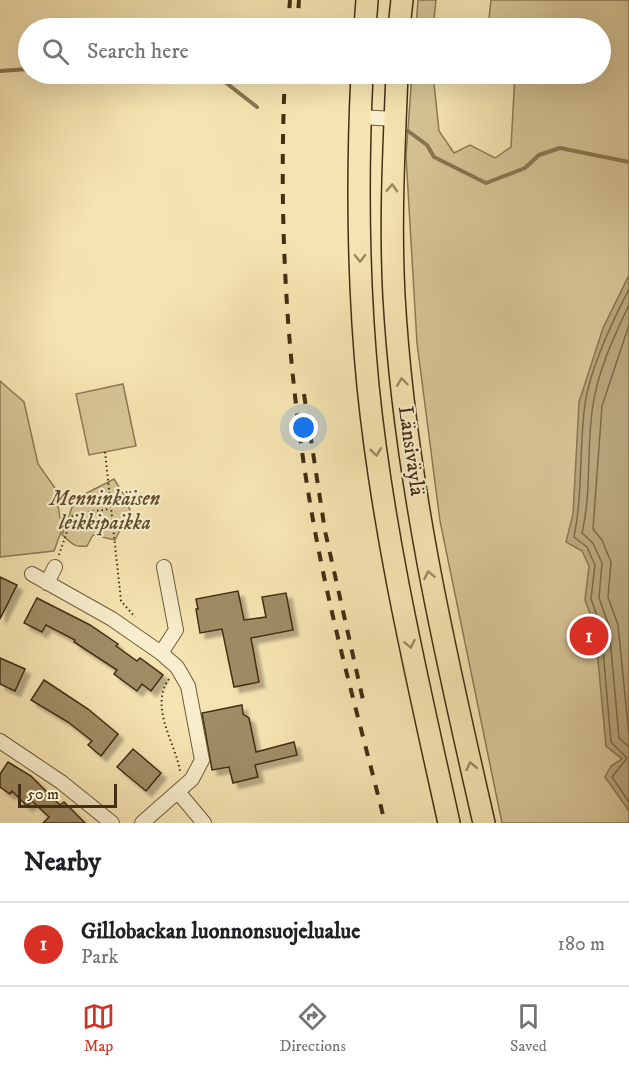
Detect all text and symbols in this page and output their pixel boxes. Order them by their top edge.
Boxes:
search box [18,18,611,84]
icon: search [39,35,72,68]
text: Search here [87,38,189,65]
one-way arrow [385,183,398,192]
one-way arrow [354,253,367,262]
one-way arrow [396,378,409,387]
street label: Länsiväylä [392,404,430,498]
your location [289,413,318,442]
one-way arrow [370,448,382,457]
park label: Menninkäisen leikkipaikka [48,486,161,536]
one-way arrow [424,571,437,581]
pin: 1 [570,614,608,658]
one-way arrow [403,639,416,649]
one-way arrow [465,761,478,771]
scale bar [18,781,117,808]
text: 50 m [27,784,59,804]
text: Nearby [24,846,101,879]
text: Gillobackan luonnonsuojelualue [81,918,360,945]
text: 1 [40,932,47,957]
text: 180 m [558,932,605,957]
text: Park [81,945,118,970]
tab: Map [82,1000,115,1056]
tab: Directions [279,1000,346,1056]
tab: Saved [510,1000,547,1056]

